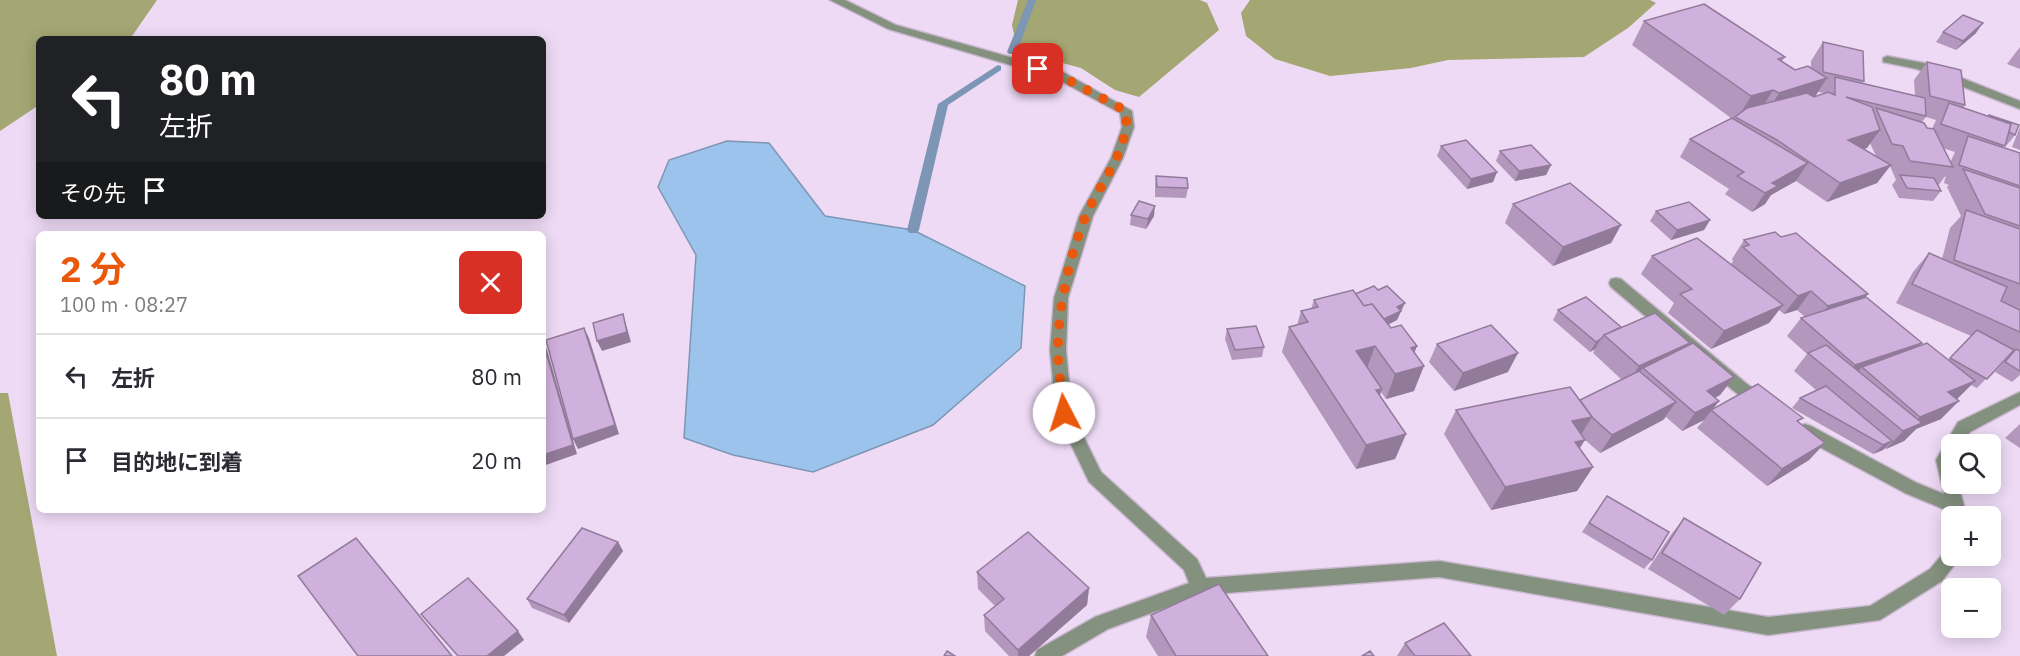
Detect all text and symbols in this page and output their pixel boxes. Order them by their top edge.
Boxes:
pin [1012,43,1063,94]
text: 80 m [159,52,257,107]
icon: arrive [1021,52,1054,85]
icon: left [60,60,138,138]
text: 左折 [159,108,213,143]
icon: arrive [138,174,171,207]
text: その先 [60,178,126,207]
text: 2 分 [60,245,126,292]
button: close [459,251,522,314]
text: 100 m · 08:27 [60,291,188,318]
icon: left [60,360,93,393]
text: 80 m [471,362,522,391]
text: 左折 [111,363,155,392]
position arrow [1032,381,1096,445]
map controls [1941,434,2001,638]
button: search [1941,434,2001,494]
icon: arrive [60,444,93,477]
text: 20 m [471,446,522,475]
text: 目的地に到着 [111,447,243,476]
button: + [1941,506,2001,566]
button: − [1941,578,2001,638]

